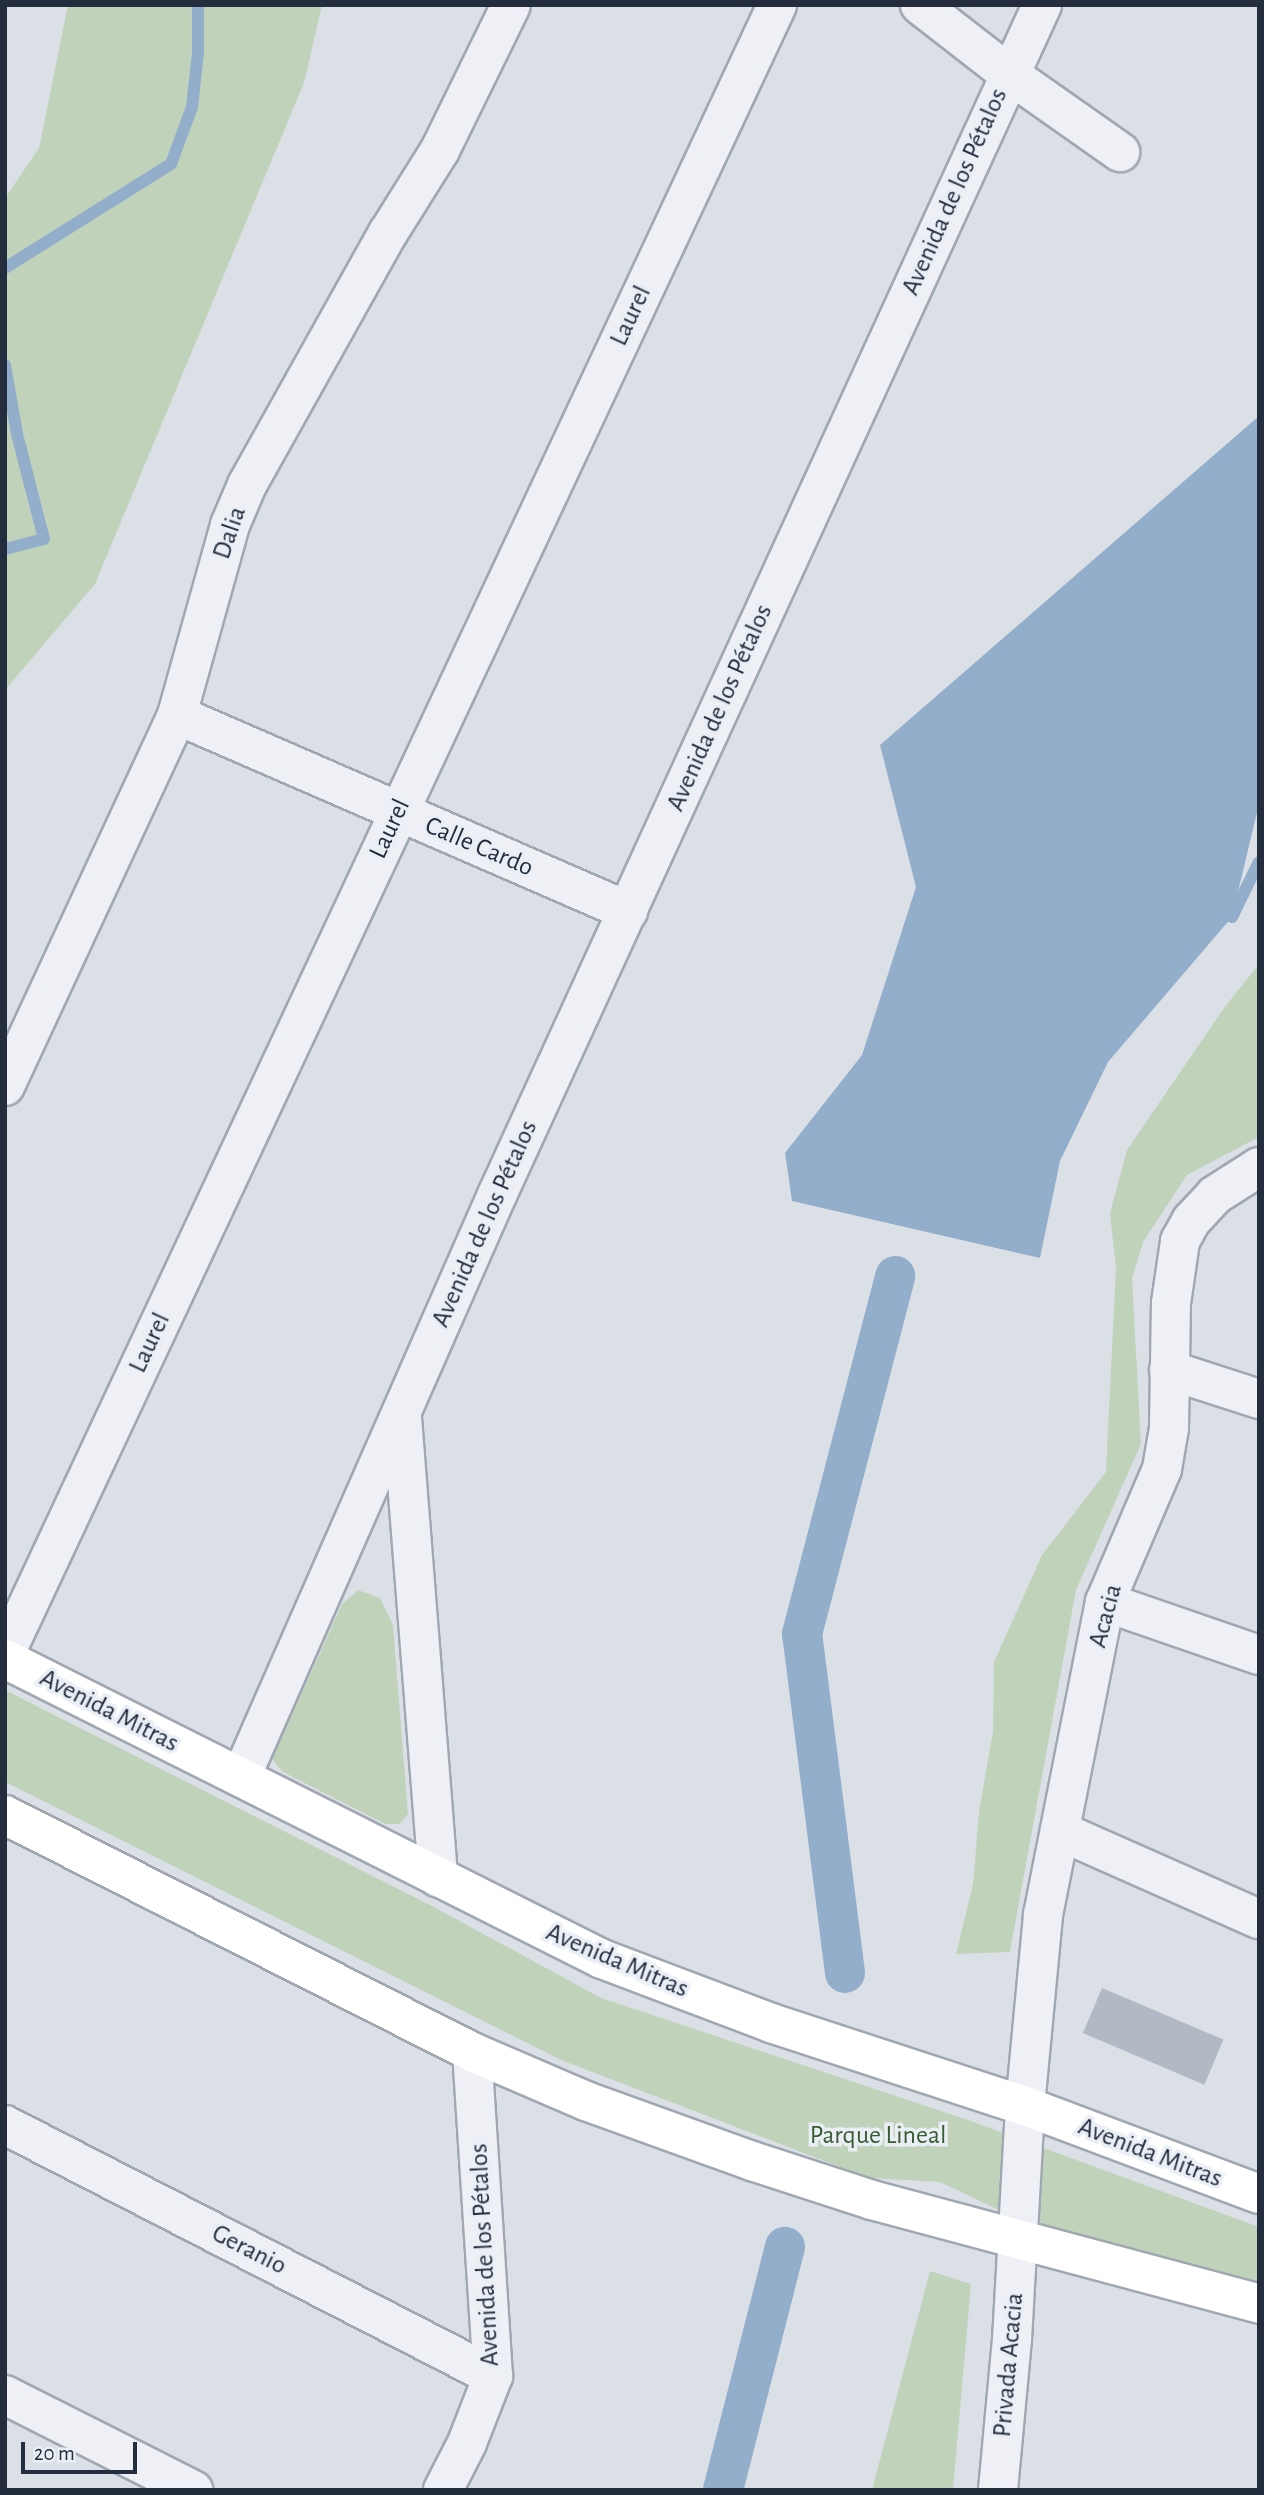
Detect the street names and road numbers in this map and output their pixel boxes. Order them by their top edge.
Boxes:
street label: Avenida de los Pétalos [895,84,1015,300]
street label: Laurel [604,281,658,351]
street label: Dalia [207,503,253,563]
street label: Avenida de los Pétalos [660,600,780,816]
street label: Laurel [363,794,417,864]
street label: Calle Cardo [420,810,538,884]
street label: Avenida de los Pétalos [425,1116,545,1332]
street label: Laurel [123,1308,177,1378]
street label: Acacia [1083,1581,1129,1651]
street label: Avenida Mitras [34,1663,184,1759]
street label: Avenida Mitras [541,1917,693,2005]
street label: Avenida Mitras [1074,2111,1226,2195]
street label: Avenida de los Pétalos [464,2143,506,2367]
street label: Geranio [207,2218,291,2282]
street label: Privada Acacia [987,2292,1031,2438]

